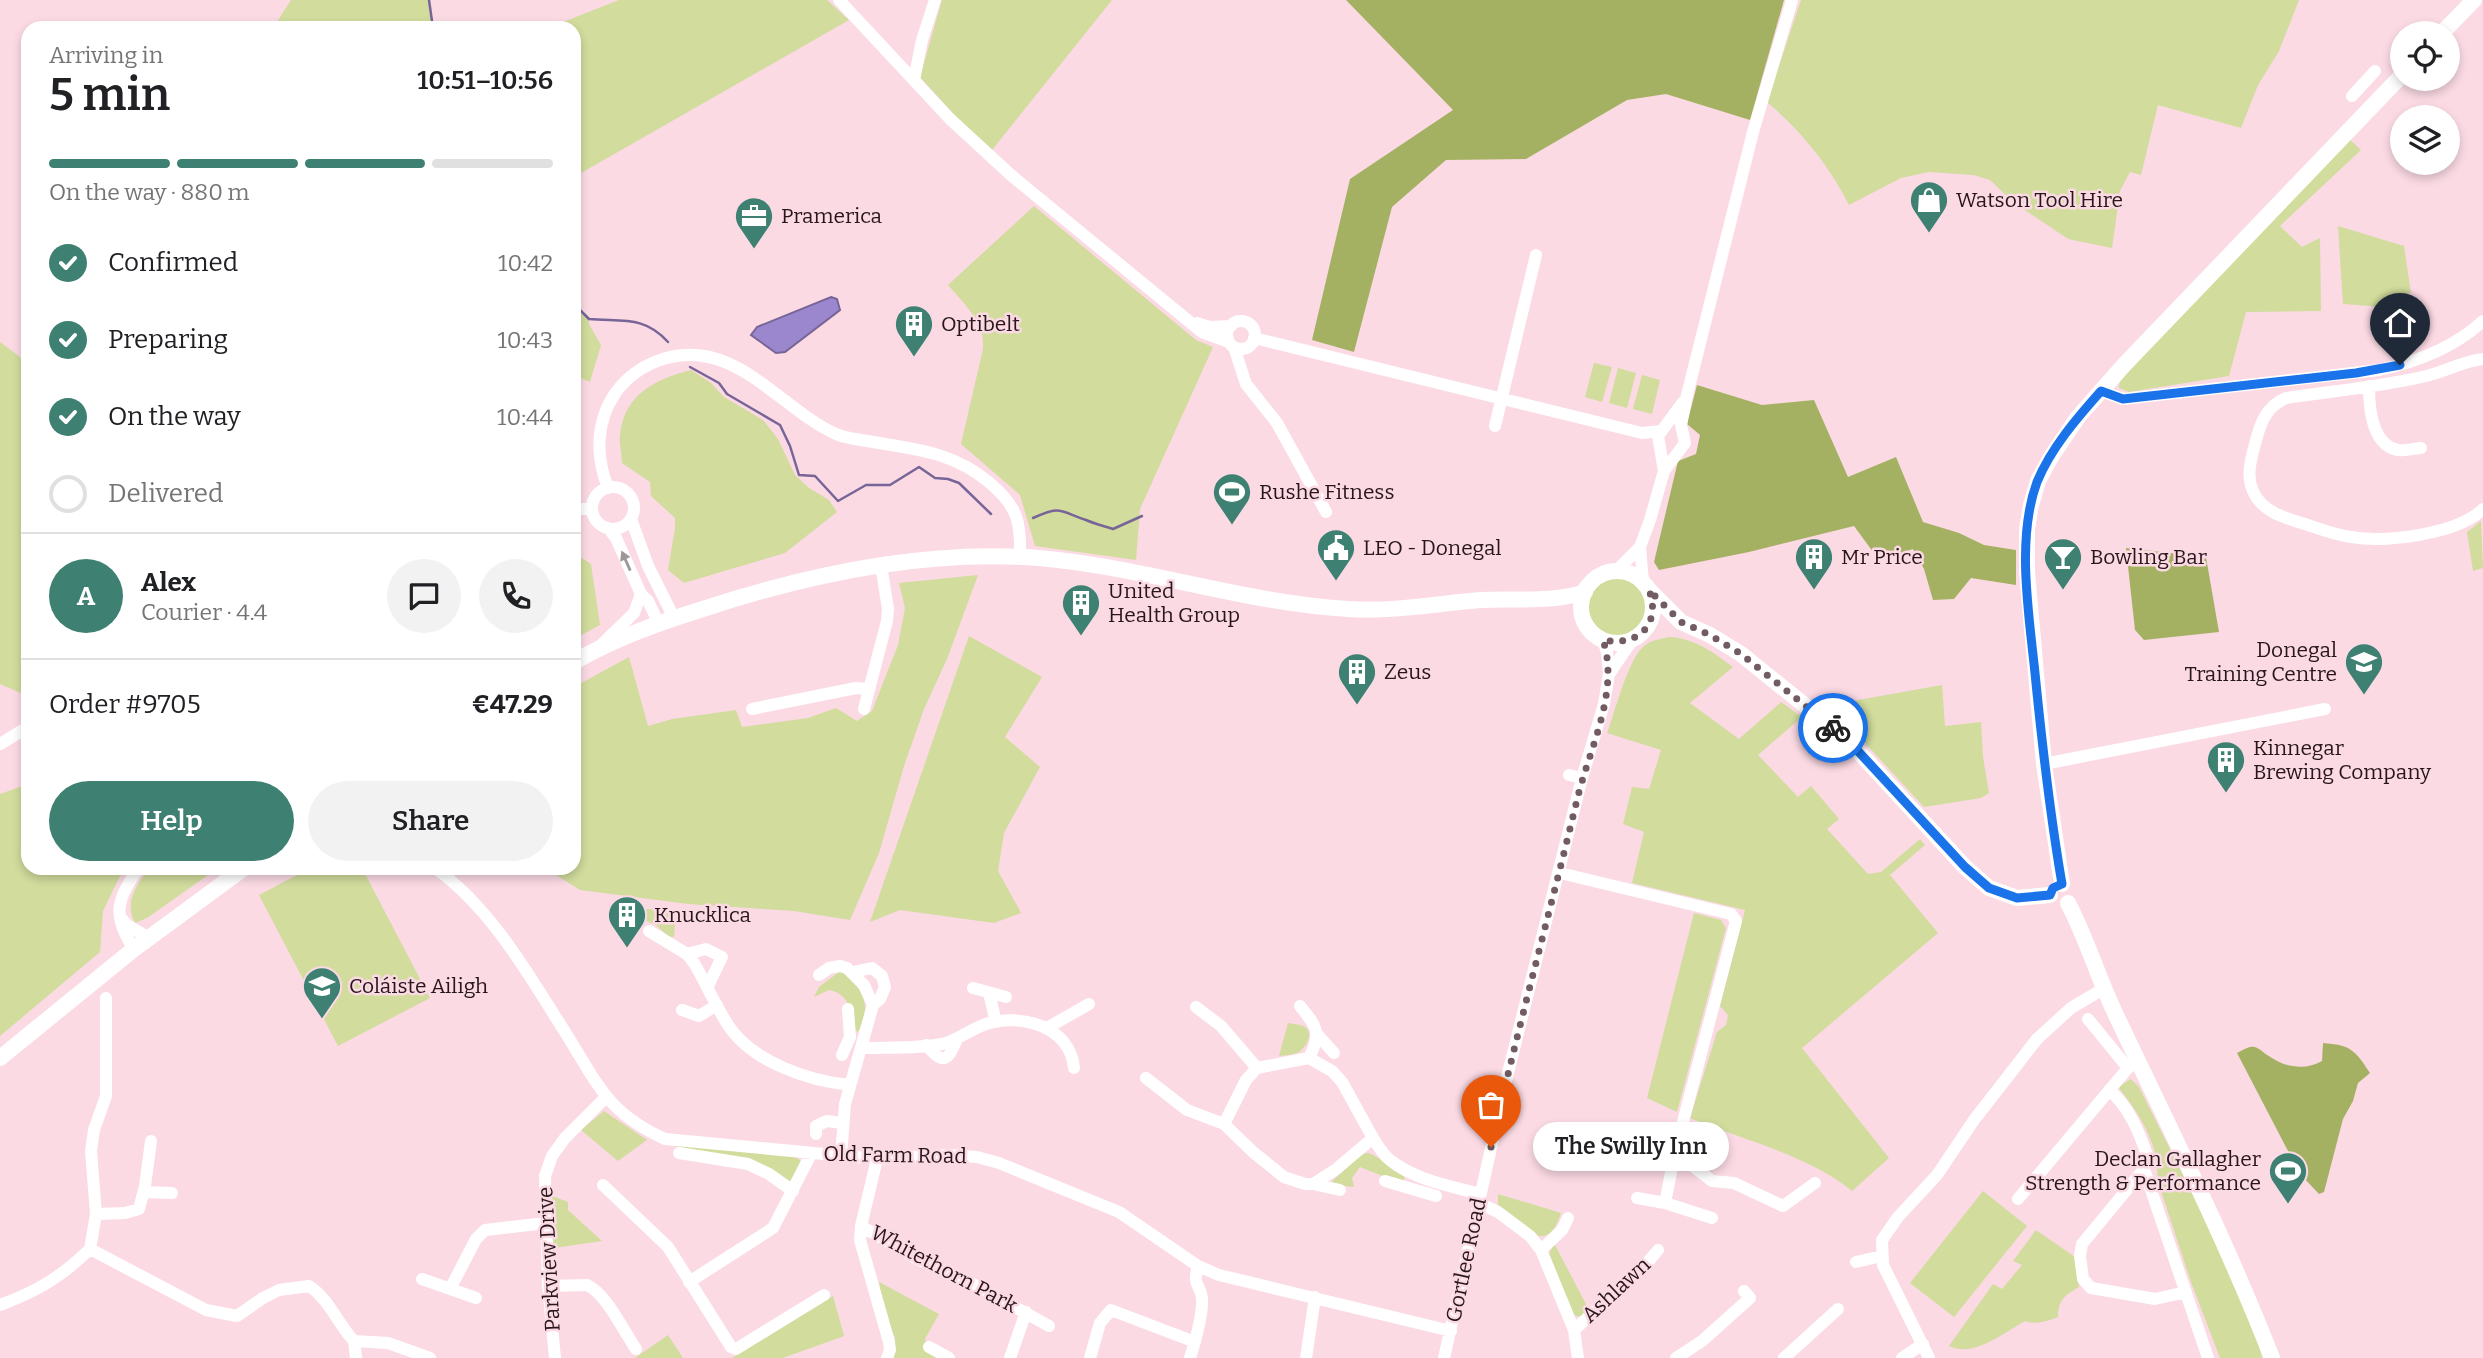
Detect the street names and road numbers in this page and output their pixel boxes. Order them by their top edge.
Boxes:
street label: Old Farm Road [823,1141,967,1169]
street label: Parkview Drive [532,1186,566,1332]
street label: Gortlee Road [1440,1195,1492,1325]
street label: Whitethorn Park [866,1219,1022,1319]
street label: Ashlawn [1576,1252,1656,1328]

